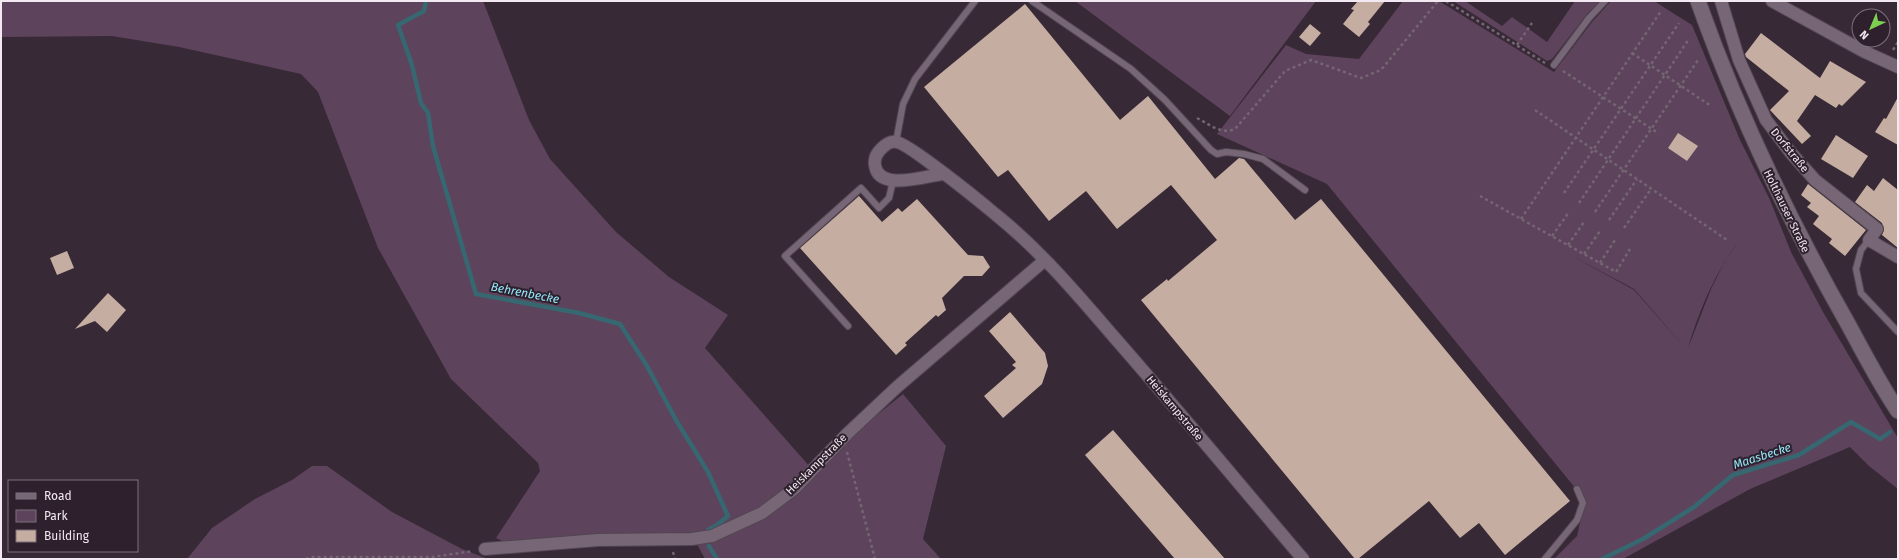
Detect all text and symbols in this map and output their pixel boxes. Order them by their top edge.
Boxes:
north arrow [1851,8,1891,48]
text: N [1857,28,1872,42]
street label: Dorfstraße [1768,126,1811,175]
street label: Holthauser Straße [1761,168,1812,255]
water label: Behrenbecke [490,280,560,306]
street label: Heiskampstraße [1144,373,1206,443]
street label: Heiskampstraße [783,431,849,497]
water label: Maasbecke [1731,440,1793,472]
legend [8,480,138,552]
text: Road [44,489,72,503]
text: Park [44,509,68,523]
text: Building [44,529,90,543]

